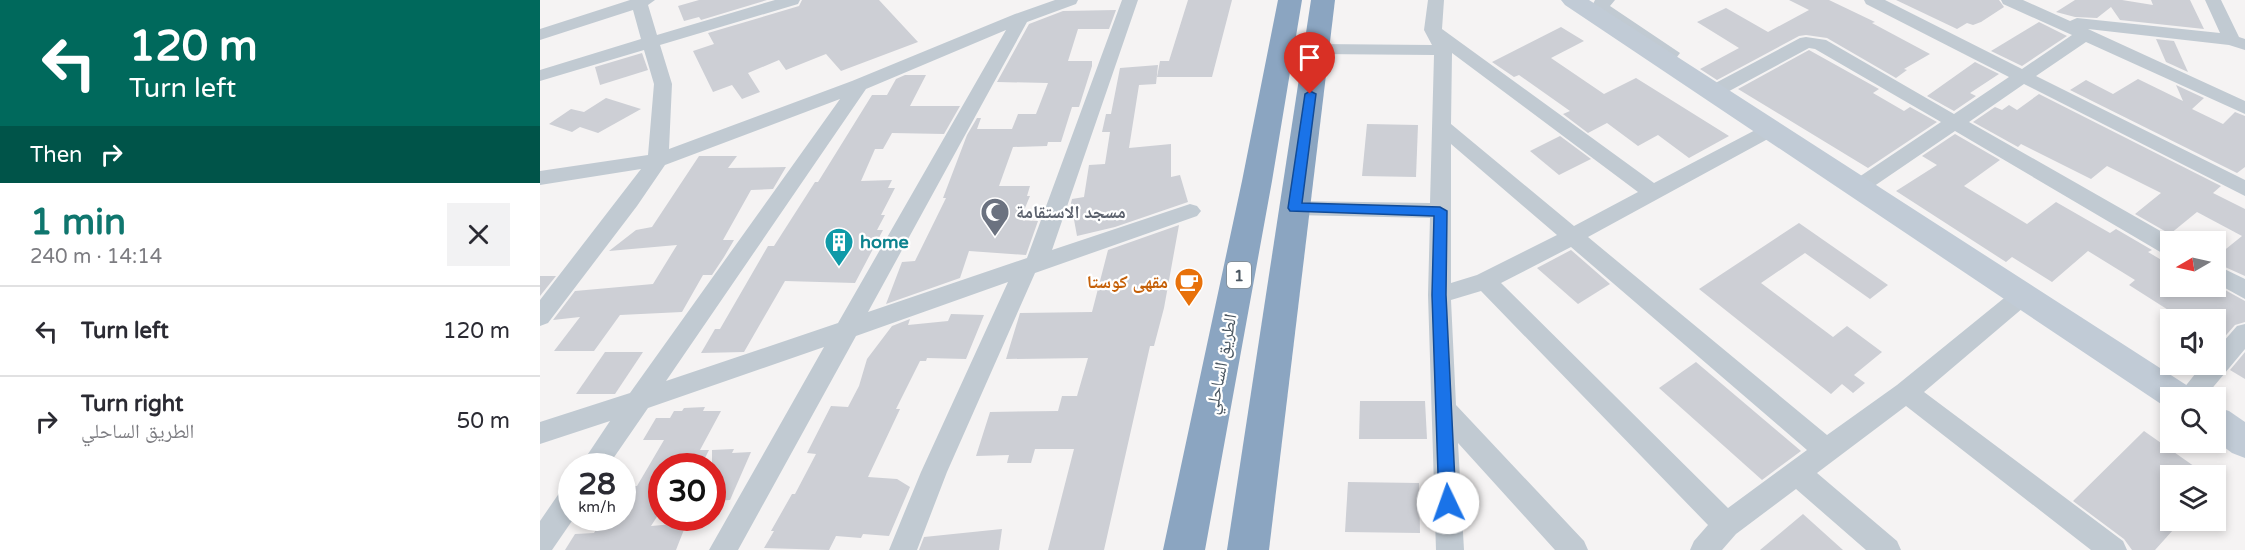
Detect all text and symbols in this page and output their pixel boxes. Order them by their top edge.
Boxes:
text: 120 m [129,21,258,72]
icon: left [30,24,108,102]
pin [1284,32,1335,94]
icon: arrive [1293,41,1326,74]
text: Turn left [129,72,236,105]
icon: right [95,138,128,171]
text: Then [30,142,83,168]
mosque icon: مسجد الاستقامة [979,196,1011,238]
text: 1 min [30,201,126,244]
place label: مسجد الاستقامة [1016,201,1126,223]
button: close [447,203,510,266]
building icon: home [823,226,855,268]
place label: home [860,231,909,253]
north arrow [2160,231,2226,297]
map controls [2160,231,2226,531]
text: 240 m · 14:14 [30,245,162,269]
road number: 1 [1227,262,1251,288]
cafe icon: مقهى كوستا [1173,266,1205,308]
place label: مقهى كوستا [1087,271,1168,293]
button: sound [2160,309,2226,375]
street label: الطريق الساحلي [1200,312,1245,417]
icon: left [30,315,63,348]
text: Turn left [81,318,169,344]
text: 120 m [443,318,510,344]
button: search [2160,387,2226,453]
text: Turn right [81,391,183,417]
icon: right [30,405,63,438]
text: 50 m [456,408,510,434]
text: الطريق الساحلي [81,420,194,444]
speed limit sign: 30 [648,453,726,531]
button: layers [2160,465,2226,531]
text: 28 [578,466,616,503]
position arrow [1416,471,1480,535]
text: km/h [578,498,616,516]

